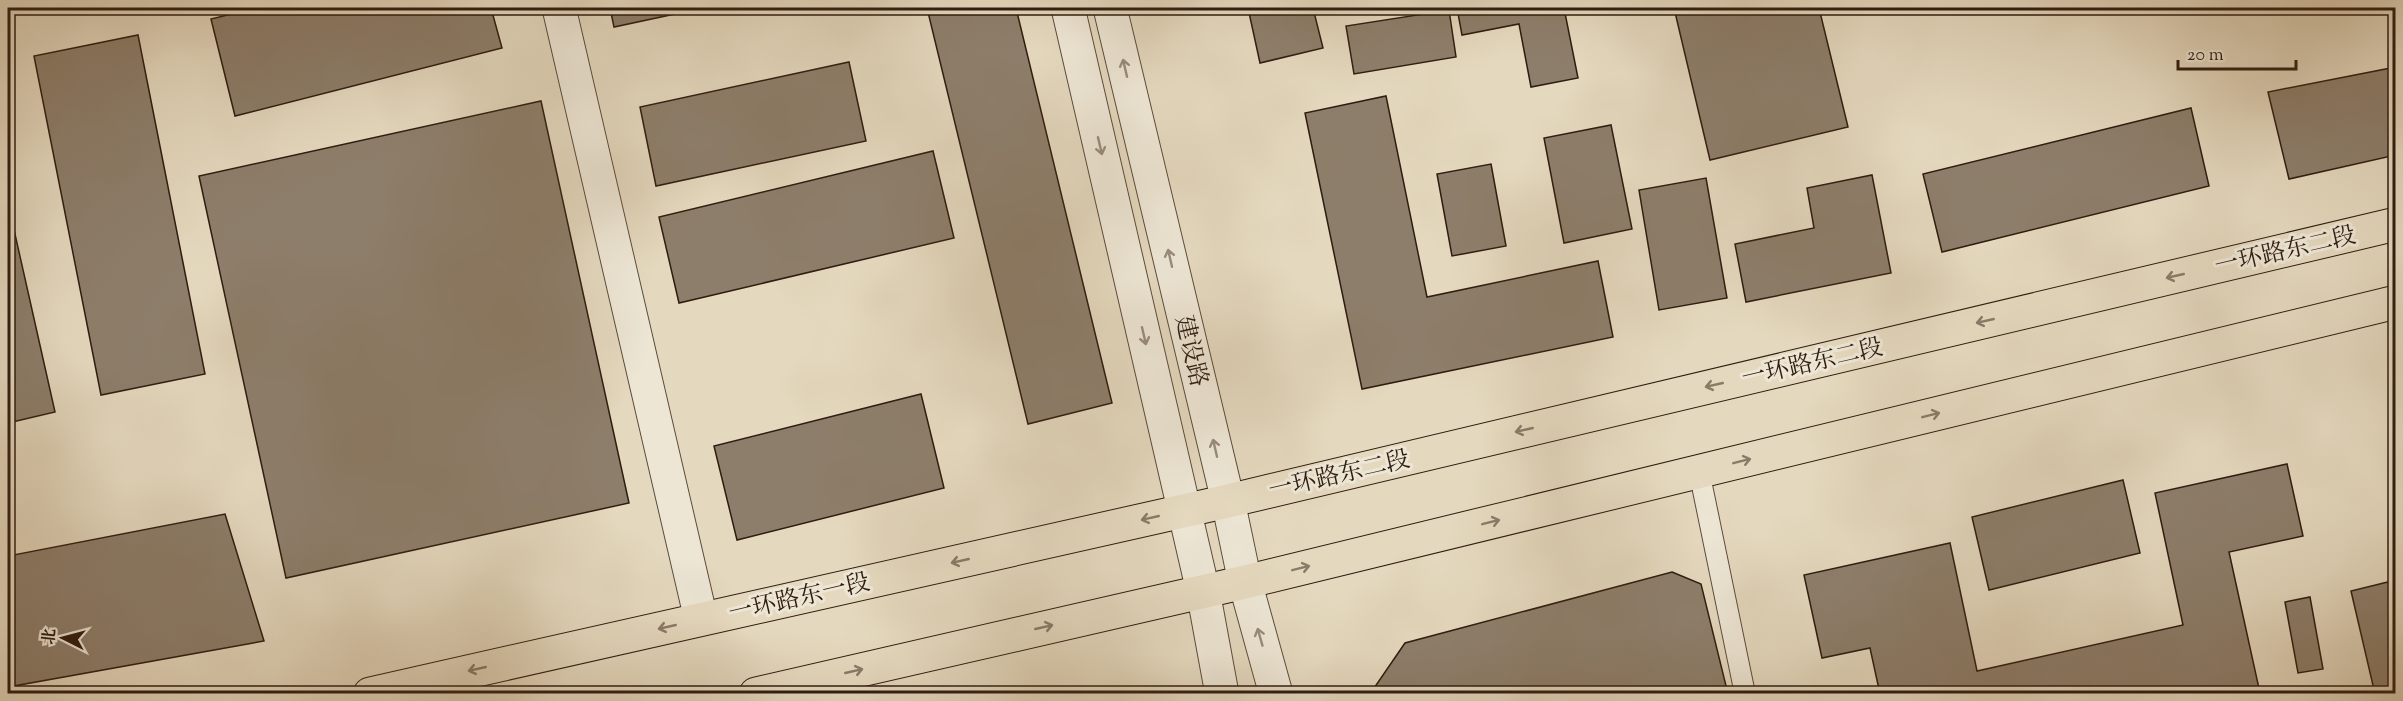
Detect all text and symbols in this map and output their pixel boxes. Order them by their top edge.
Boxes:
scale bar [2178,33,2296,71]
text: 20 m [2187,43,2224,69]
one-way arrow [1118,59,1130,78]
one-way arrow [1094,137,1106,156]
street label: 一环路东二段 [2211,219,2359,285]
one-way arrow [1164,249,1175,268]
one-way arrow [2166,271,2185,283]
street label: 建设路 [1165,313,1215,390]
one-way arrow [1976,316,1995,328]
one-way arrow [1138,327,1150,346]
street label: 一环路东二段 [1738,331,1886,397]
one-way arrow [1705,380,1724,392]
one-way arrow [1921,409,1940,421]
one-way arrow [1515,425,1534,437]
one-way arrow [1209,438,1221,457]
street label: 一环路东二段 [1265,443,1413,509]
one-way arrow [1732,455,1751,467]
one-way arrow [1141,513,1161,524]
one-way arrow [1481,515,1500,527]
one-way arrow [951,556,970,567]
one-way arrow [1292,561,1311,573]
street label: 一环路东一段 [725,566,873,632]
north arrow [33,608,93,668]
one-way arrow [658,621,677,633]
one-way arrow [1034,621,1053,633]
text: 北 [38,628,63,646]
one-way arrow [1254,628,1265,647]
one-way arrow [468,664,487,676]
one-way arrow [844,665,863,676]

